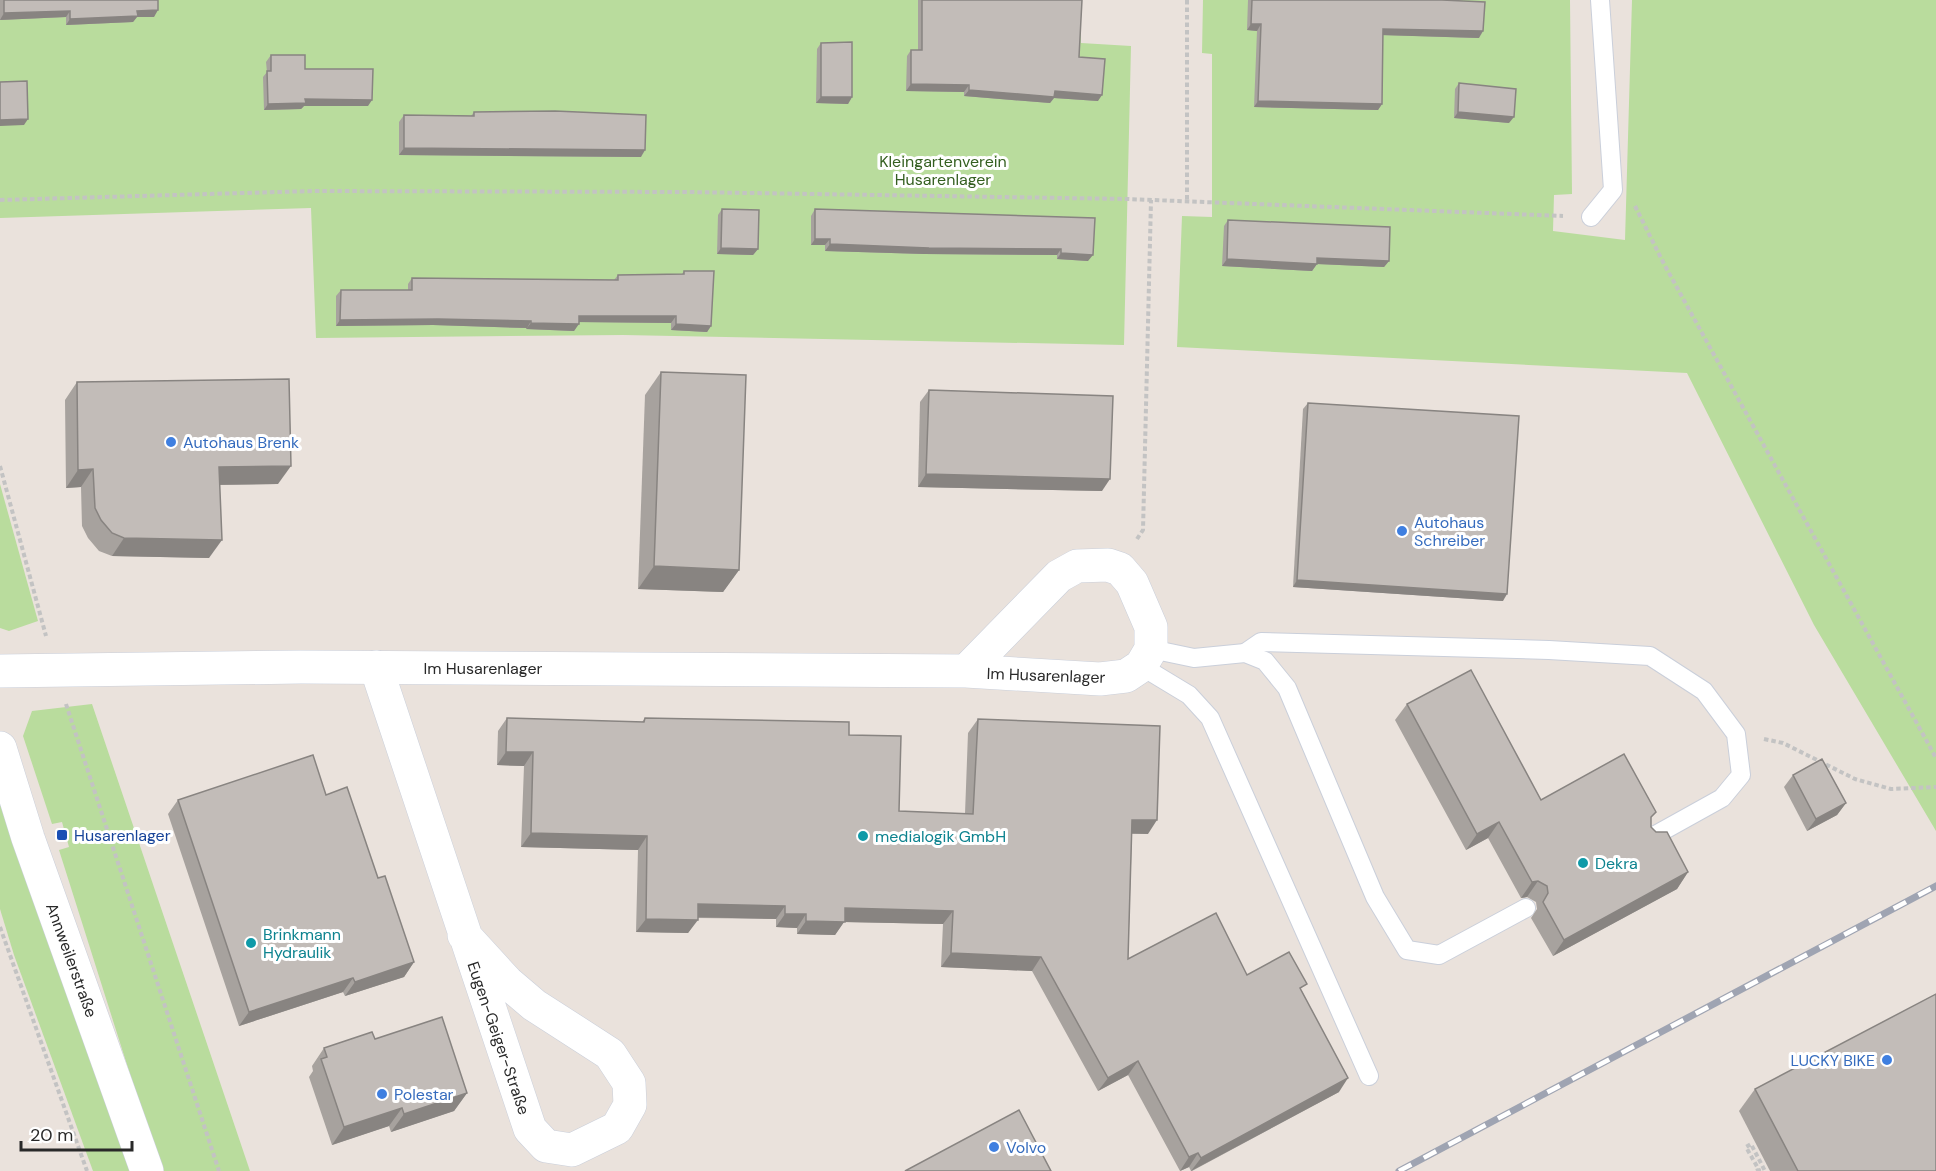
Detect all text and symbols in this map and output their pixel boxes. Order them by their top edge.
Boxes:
park label: Kleingartenverein Husarenlager [879,151,1007,190]
place label: Autohaus Brenk [183,432,299,453]
marker: Autohaus Brenk [164,435,178,449]
place label: Autohaus Schreiber [1414,512,1485,551]
marker: Autohaus Schreiber [1395,524,1409,538]
street label: Im Husarenlager [424,658,542,679]
street label: Im Husarenlager [986,663,1106,688]
place label: Husarenlager [74,825,171,846]
place label: medialogik GmbH [875,826,1006,847]
marker: Husarenlager [55,828,69,842]
marker: medialogik GmbH [856,829,870,843]
place label: Dekra [1595,853,1638,874]
marker: Dekra [1576,856,1590,870]
street label: Annweilerstraße [41,900,102,1020]
place label: Brinkmann Hydraulik [263,924,341,963]
marker: Brinkmann Hydraulik [244,936,258,950]
street label: Eugen-Geiger-Straße [462,959,535,1118]
place label: LUCKY BIKE [1790,1050,1875,1071]
marker: LUCKY BIKE [1880,1053,1894,1067]
place label: Polestar [394,1084,454,1105]
marker: Polestar [375,1087,389,1101]
scale bar [21,1114,132,1152]
text: 20 m [30,1123,73,1147]
place label: Volvo [1006,1137,1046,1158]
marker: Volvo [987,1140,1001,1154]

